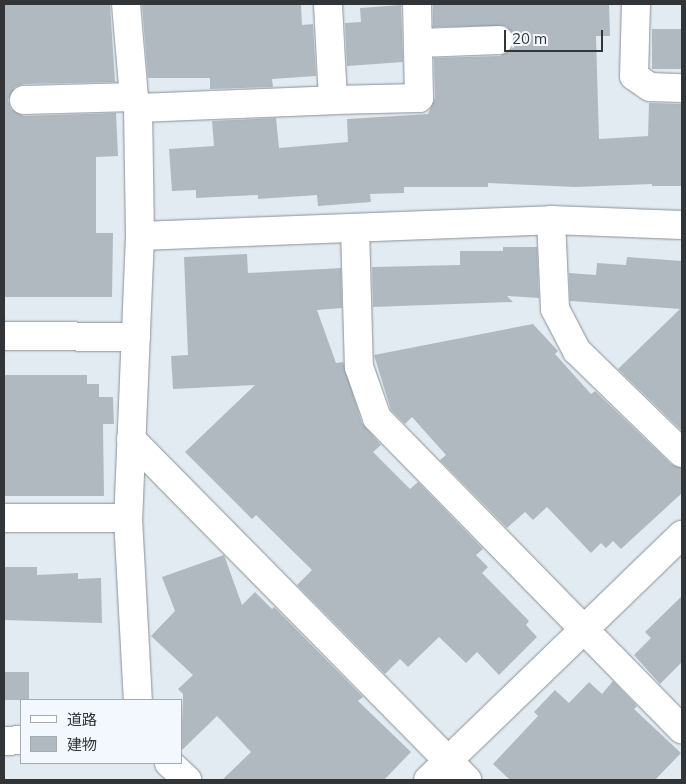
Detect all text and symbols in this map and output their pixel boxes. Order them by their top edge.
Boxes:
scale bar [506,20,605,52]
text: 20 m [512,29,547,48]
legend [20,699,182,764]
text: 道路 [67,710,97,729]
text: 建物 [67,735,97,754]

